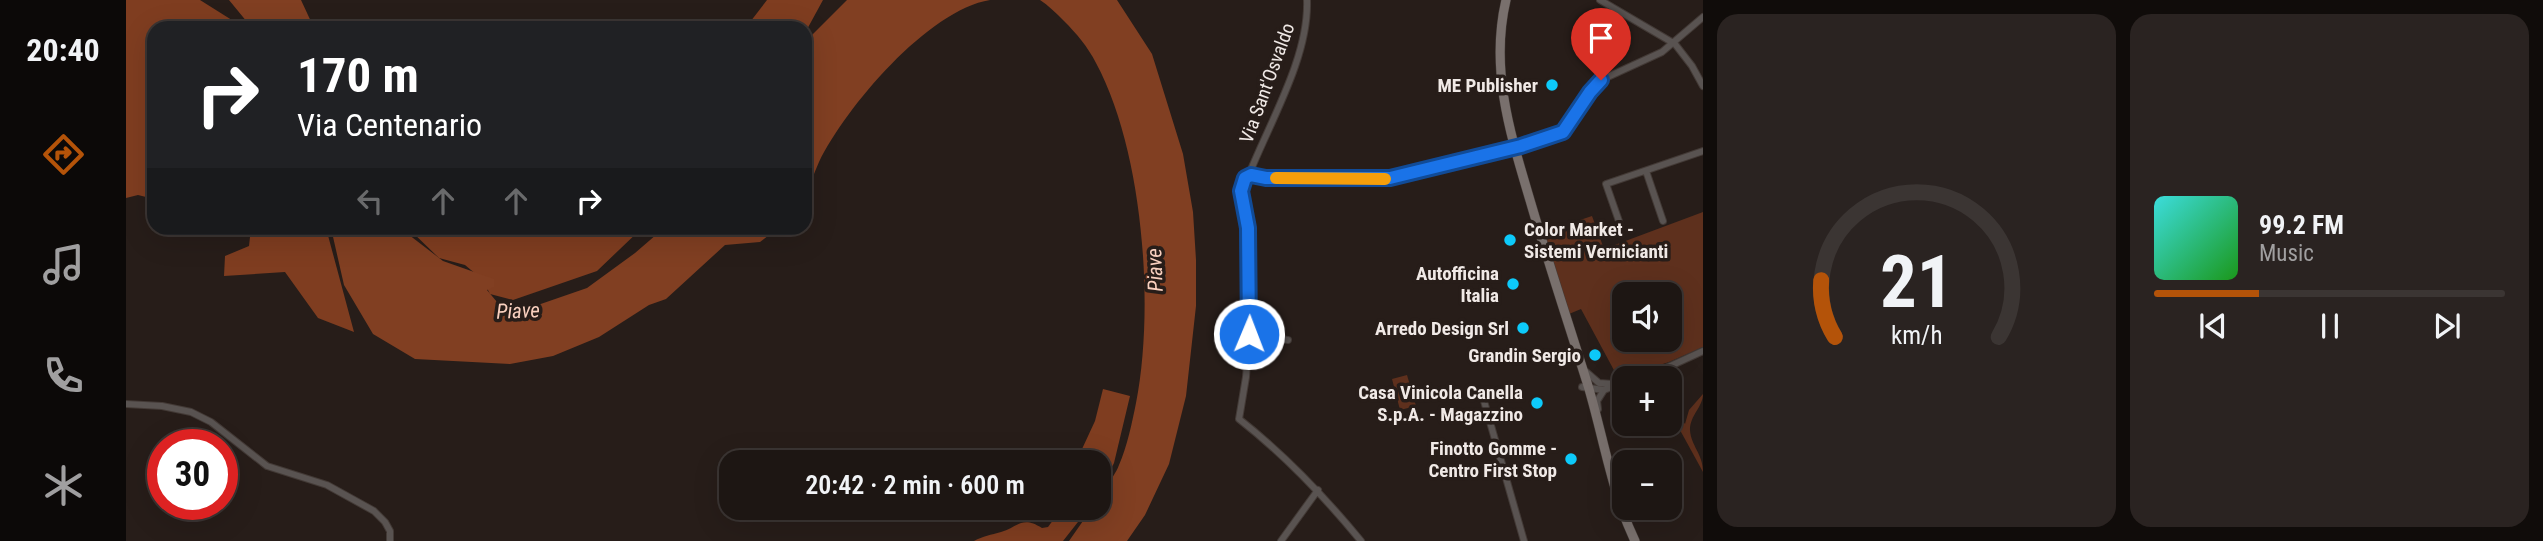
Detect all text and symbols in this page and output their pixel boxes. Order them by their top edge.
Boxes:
pin [1571,8,1631,80]
icon: arrive [1582,19,1620,57]
street label: Via Sant'Osvaldo [1235,20,1299,146]
text: 20:40 [26,31,100,69]
text: 170 m [297,47,419,104]
icon: right [182,49,273,140]
place label: ME Publisher [1437,74,1538,97]
marker: ME Publisher [1544,77,1560,93]
text: Via Centenario [297,106,482,144]
icon: directions [39,130,88,179]
icon: left [351,182,389,220]
icon: ahead [424,182,462,220]
icon: ahead [497,182,535,220]
icon: right [570,182,608,220]
text: 99.2 FM [2259,210,2344,240]
place label: Color Market - Sistemi Vernicianti [1524,218,1668,263]
marker: Color Market - Sistemi Vernicianti [1502,232,1518,248]
text: 21 [1880,239,1953,325]
icon: music [39,240,88,289]
text: Music [2259,240,2314,267]
water label: Piave [1142,248,1168,292]
place label: Autofficina Italia [1416,262,1499,307]
marker: Autofficina Italia [1505,276,1521,292]
map controls [1612,282,1682,520]
button: sound [1612,282,1682,352]
position arrow [1212,297,1286,371]
water label: Piave [496,298,540,324]
icon: previous [2194,307,2232,345]
icon: pause [2311,307,2349,345]
icon: next [2428,307,2466,345]
place label: Arredo Design Srl [1375,317,1509,340]
marker: Arredo Design Srl [1515,320,1531,336]
text: km/h [1891,320,1942,349]
place label: Grandin Sergio [1468,344,1581,367]
marker: Grandin Sergio [1587,347,1603,363]
icon: phone [39,351,88,400]
button: + [1612,366,1682,436]
place label: Casa Vinicola Canella S.p.A. - Magazzino [1358,381,1523,426]
marker: Casa Vinicola Canella S.p.A. - Magazzino [1529,395,1545,411]
speed limit sign: 30 [147,429,238,520]
place label: Finotto Gomme - Centro First Stop [1428,437,1557,482]
button: − [1612,450,1682,520]
marker: Finotto Gomme - Centro First Stop [1563,451,1579,467]
icon: climate [39,461,88,510]
text: 20:42 · 2 min · 600 m [805,470,1025,500]

